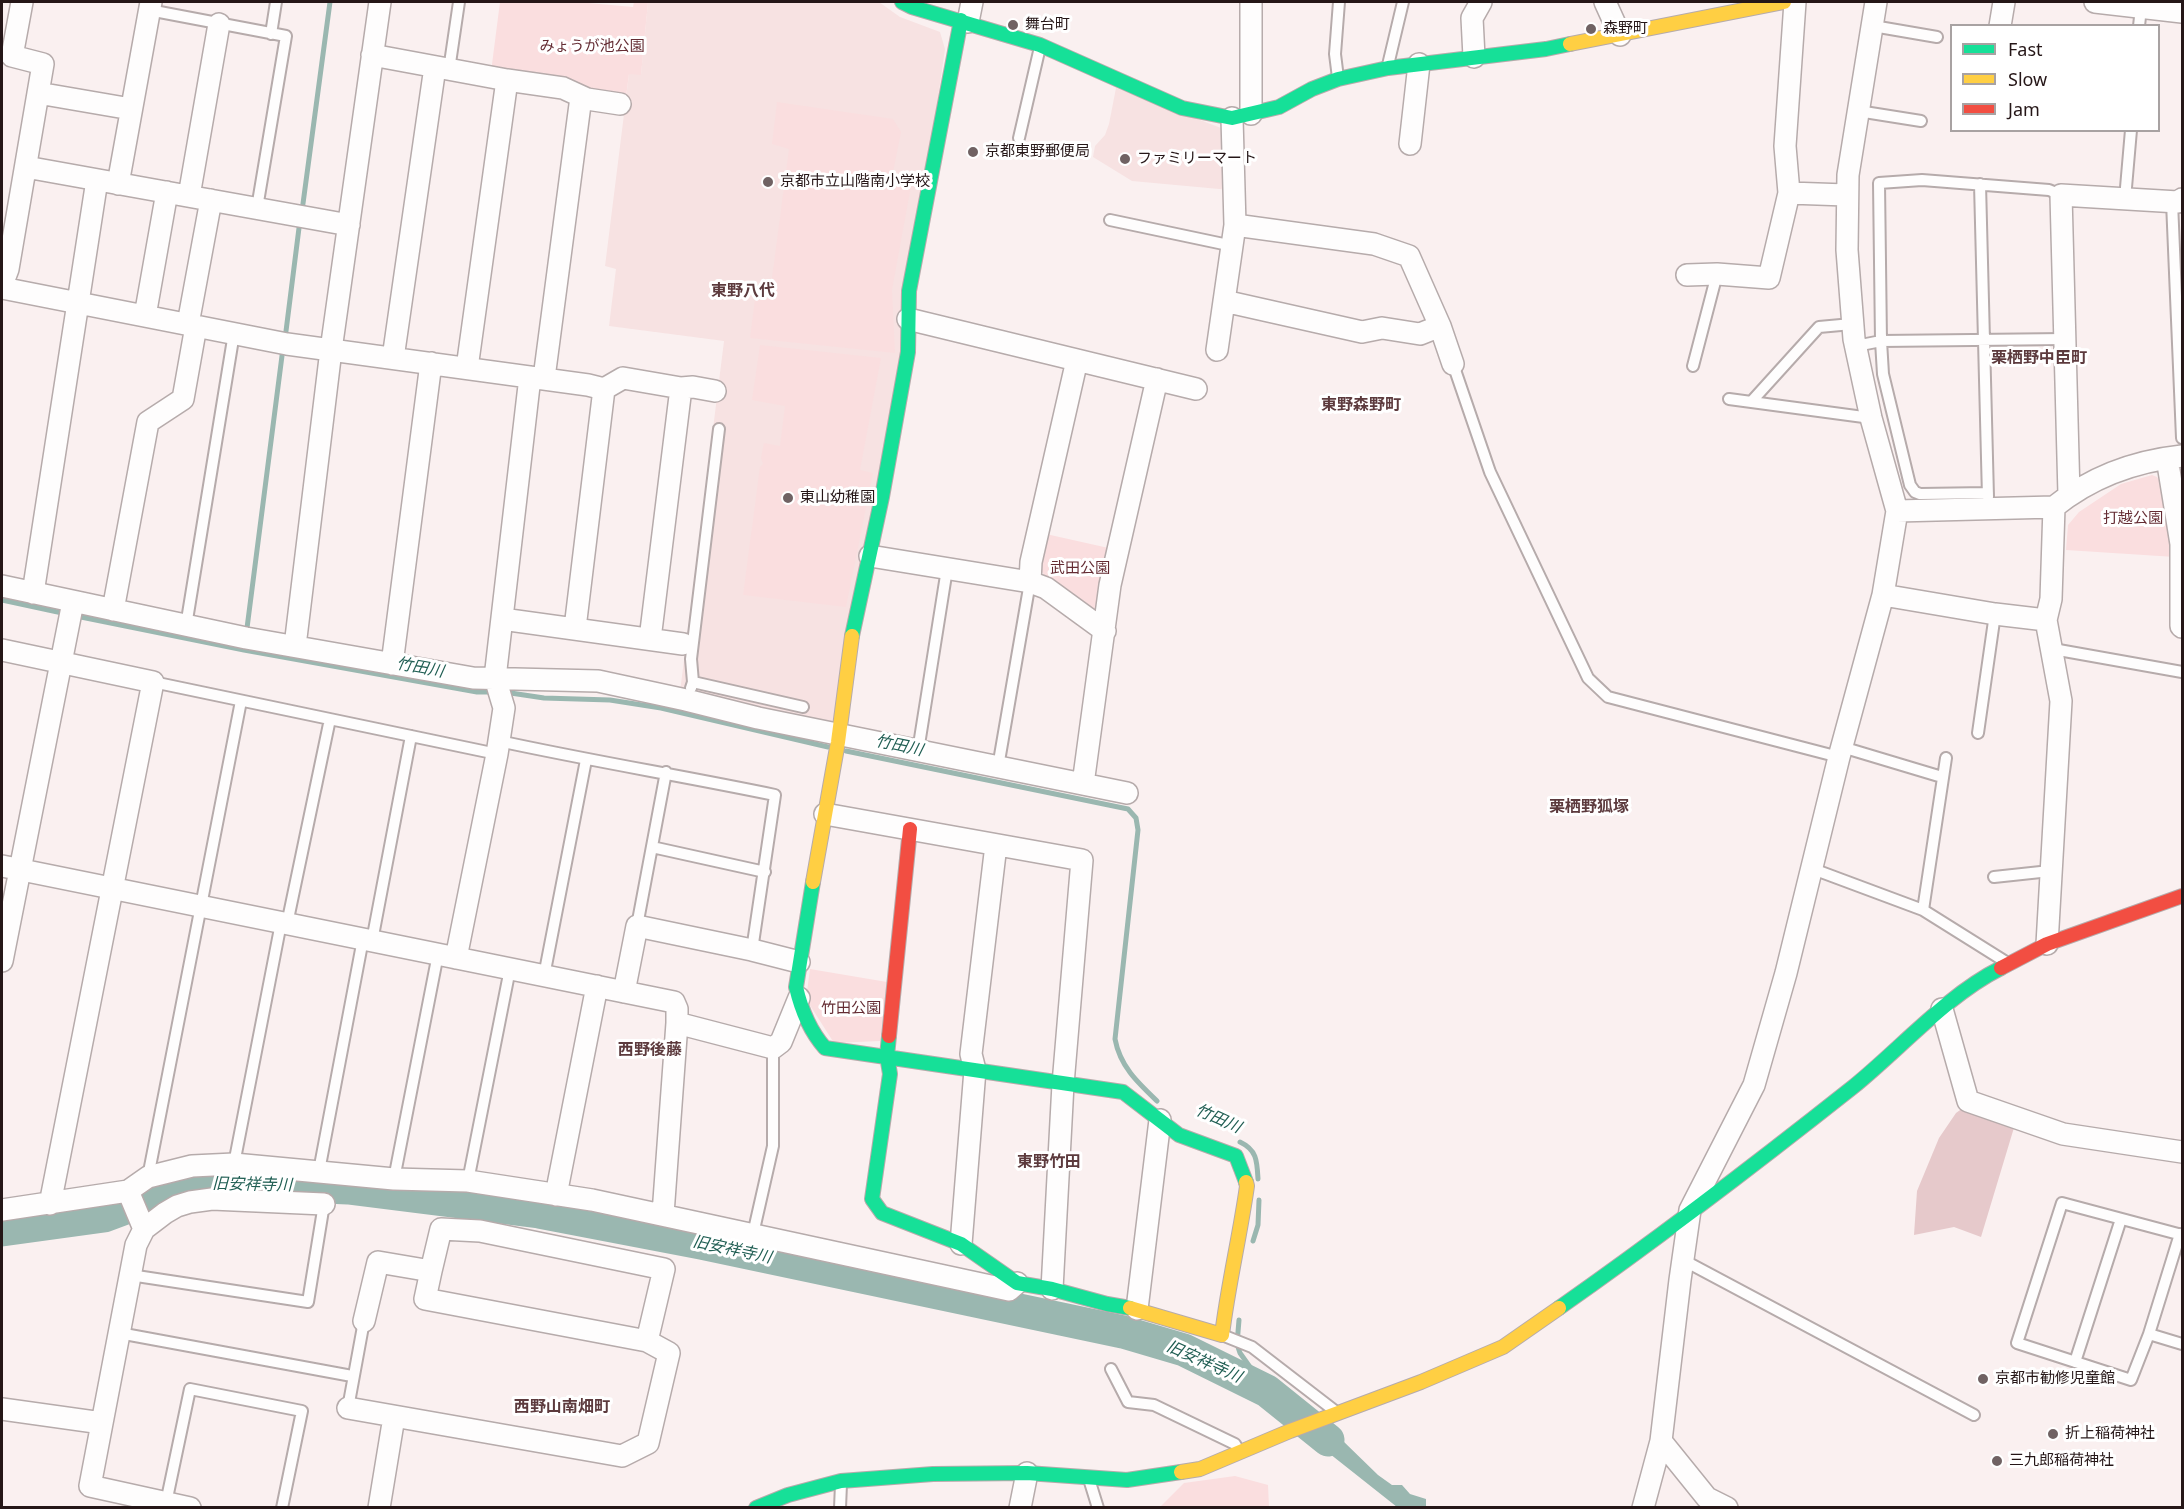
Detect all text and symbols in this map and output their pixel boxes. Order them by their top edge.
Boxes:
place label: 舞台町 [1025,16,1070,34]
marker: 舞台町 [1006,18,1020,32]
place label: 森野町 [1603,20,1648,38]
marker: 森野町 [1584,22,1598,36]
legend [1950,24,2160,132]
text: Fast [2008,37,2043,61]
park label: みょうが池公園 [540,38,644,56]
text: Slow [2008,67,2047,91]
text: Jam [2008,97,2040,121]
place label: 京都東野郵便局 [985,143,1090,161]
marker: 京都東野郵便局 [966,145,980,159]
place label: ファミリーマート [1137,150,1257,168]
marker: ファミリーマート [1118,152,1132,166]
place label: 京都市立山階南小学校 [780,173,930,191]
marker: 京都市立山階南小学校 [761,175,775,189]
district label: 東野八代 [711,281,775,301]
district label: 栗栖野中臣町 [1991,348,2087,368]
district label: 東野森野町 [1321,395,1401,415]
place label: 東山幼稚園 [800,489,875,507]
marker: 東山幼稚園 [781,491,795,505]
park label: 打越公園 [2103,510,2163,528]
park label: 武田公園 [1050,560,1110,578]
water label: 竹田川 [395,654,445,682]
water label: 竹田川 [874,732,924,760]
district label: 栗栖野狐塚 [1549,797,1629,817]
park label: 竹田公園 [821,1000,881,1018]
district label: 西野後藤 [618,1040,682,1060]
water label: 竹田川 [1192,1100,1244,1138]
district label: 東野竹田 [1017,1152,1081,1172]
water label: 旧安祥寺川 [212,1175,292,1195]
water label: 旧安祥寺川 [691,1232,773,1268]
water label: 旧安祥寺川 [1164,1337,1244,1387]
place label: 京都市勧修児童館 [1995,1370,2115,1388]
marker: 京都市勧修児童館 [1976,1372,1990,1386]
district label: 西野山南畑町 [514,1397,610,1417]
place label: 折上稲荷神社 [2065,1425,2155,1443]
marker: 折上稲荷神社 [2046,1427,2060,1441]
place label: 三九郎稲荷神社 [2009,1452,2114,1470]
marker: 三九郎稲荷神社 [1990,1454,2004,1468]

